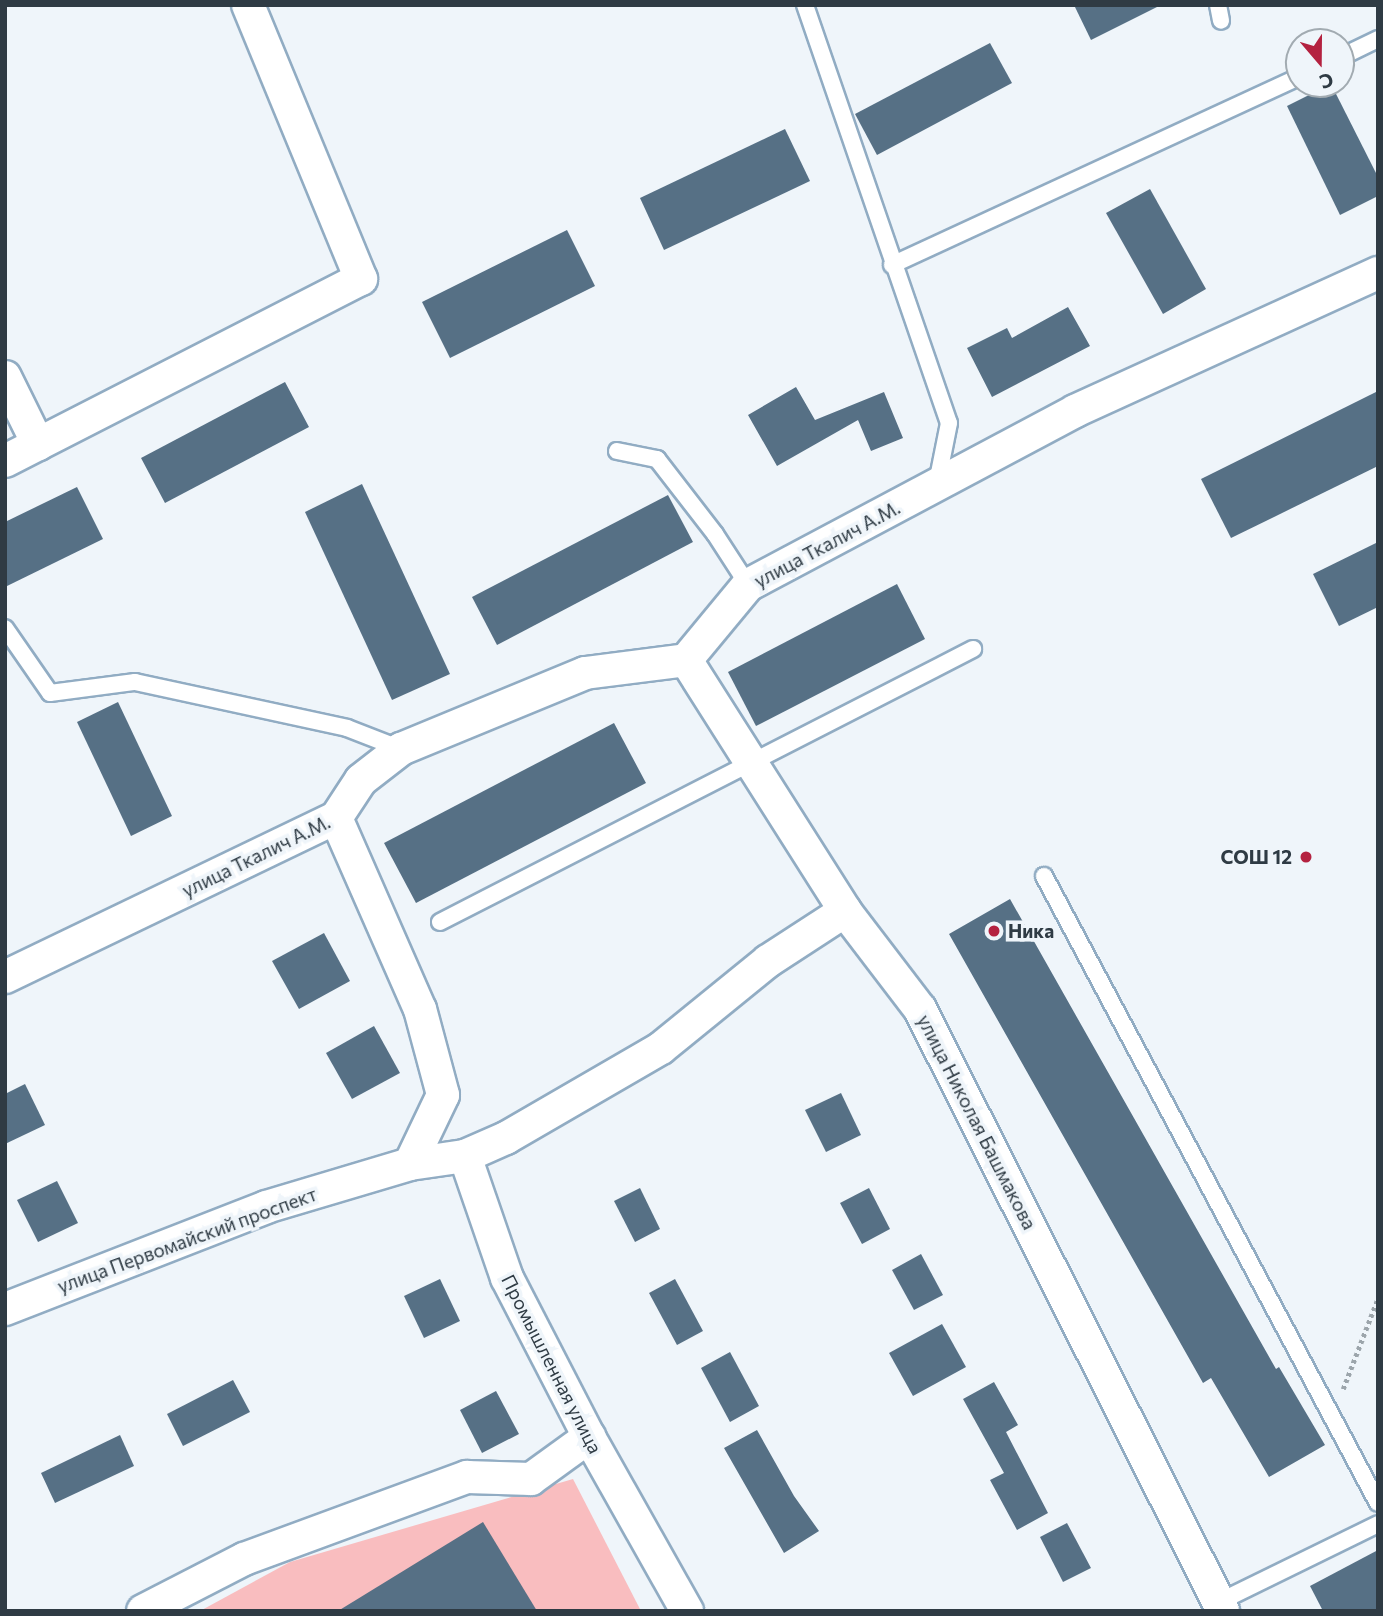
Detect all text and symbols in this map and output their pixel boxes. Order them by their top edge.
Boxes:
north arrow [1285,28,1355,98]
text: С [1317,68,1337,94]
street label: улица Ткалич А.М. [750,496,904,592]
street label: улица Ткалич А.М. [178,810,334,902]
place label: СОШ 12 [1220,846,1292,868]
marker: СОШ 12 [1298,849,1314,865]
place label: Ника [1008,920,1054,942]
marker: Ника [986,923,1002,939]
street label: улица Николая Башмакова [913,1011,1041,1233]
street label: улица Первомайский проспект [54,1182,320,1298]
street label: Промышленная улица [497,1271,607,1457]

